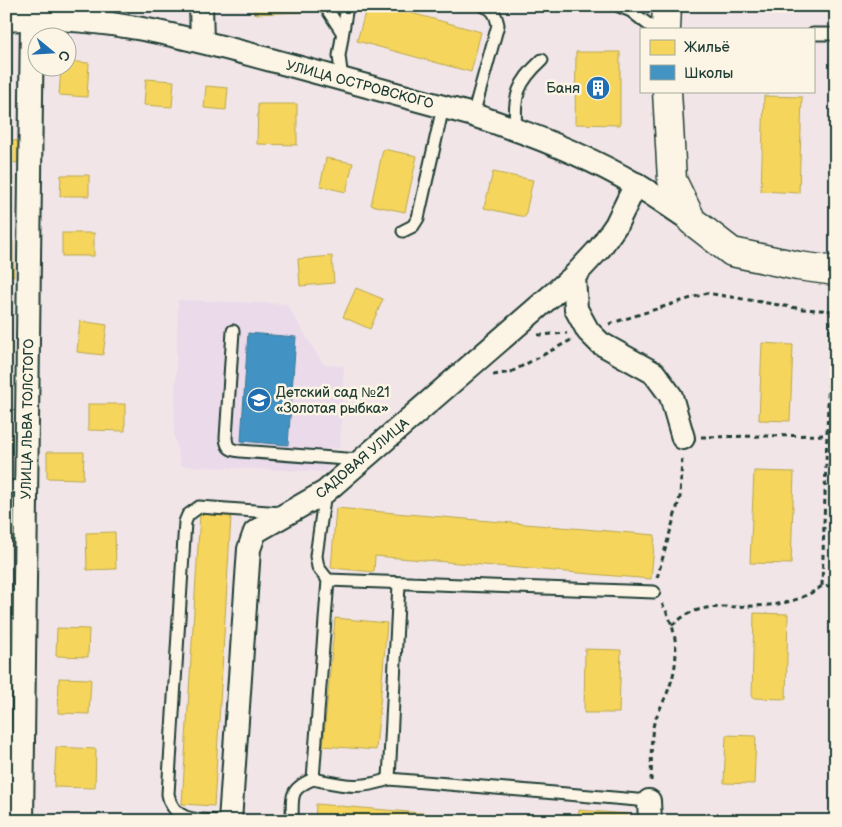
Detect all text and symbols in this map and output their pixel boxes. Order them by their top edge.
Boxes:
north arrow [28,28,78,78]
legend [640,28,814,92]
text: Жильё [684,38,730,57]
text: С [54,49,73,63]
street label: УЛИЦА ОСТРОВСКОГО [284,57,436,112]
text: Школы [684,64,733,83]
building icon: Баня [585,75,611,101]
place label: Баня [546,80,580,97]
street label: УЛИЦА ЛЬВА ТОЛСТОГО [18,338,37,500]
place label: Детский сад №21 «Золотая рыбка» [276,384,390,417]
school or university icon: Детский сад №21 «Золотая рыбка» [246,387,272,413]
street label: САДОВАЯ УЛИЦА [312,414,413,502]

